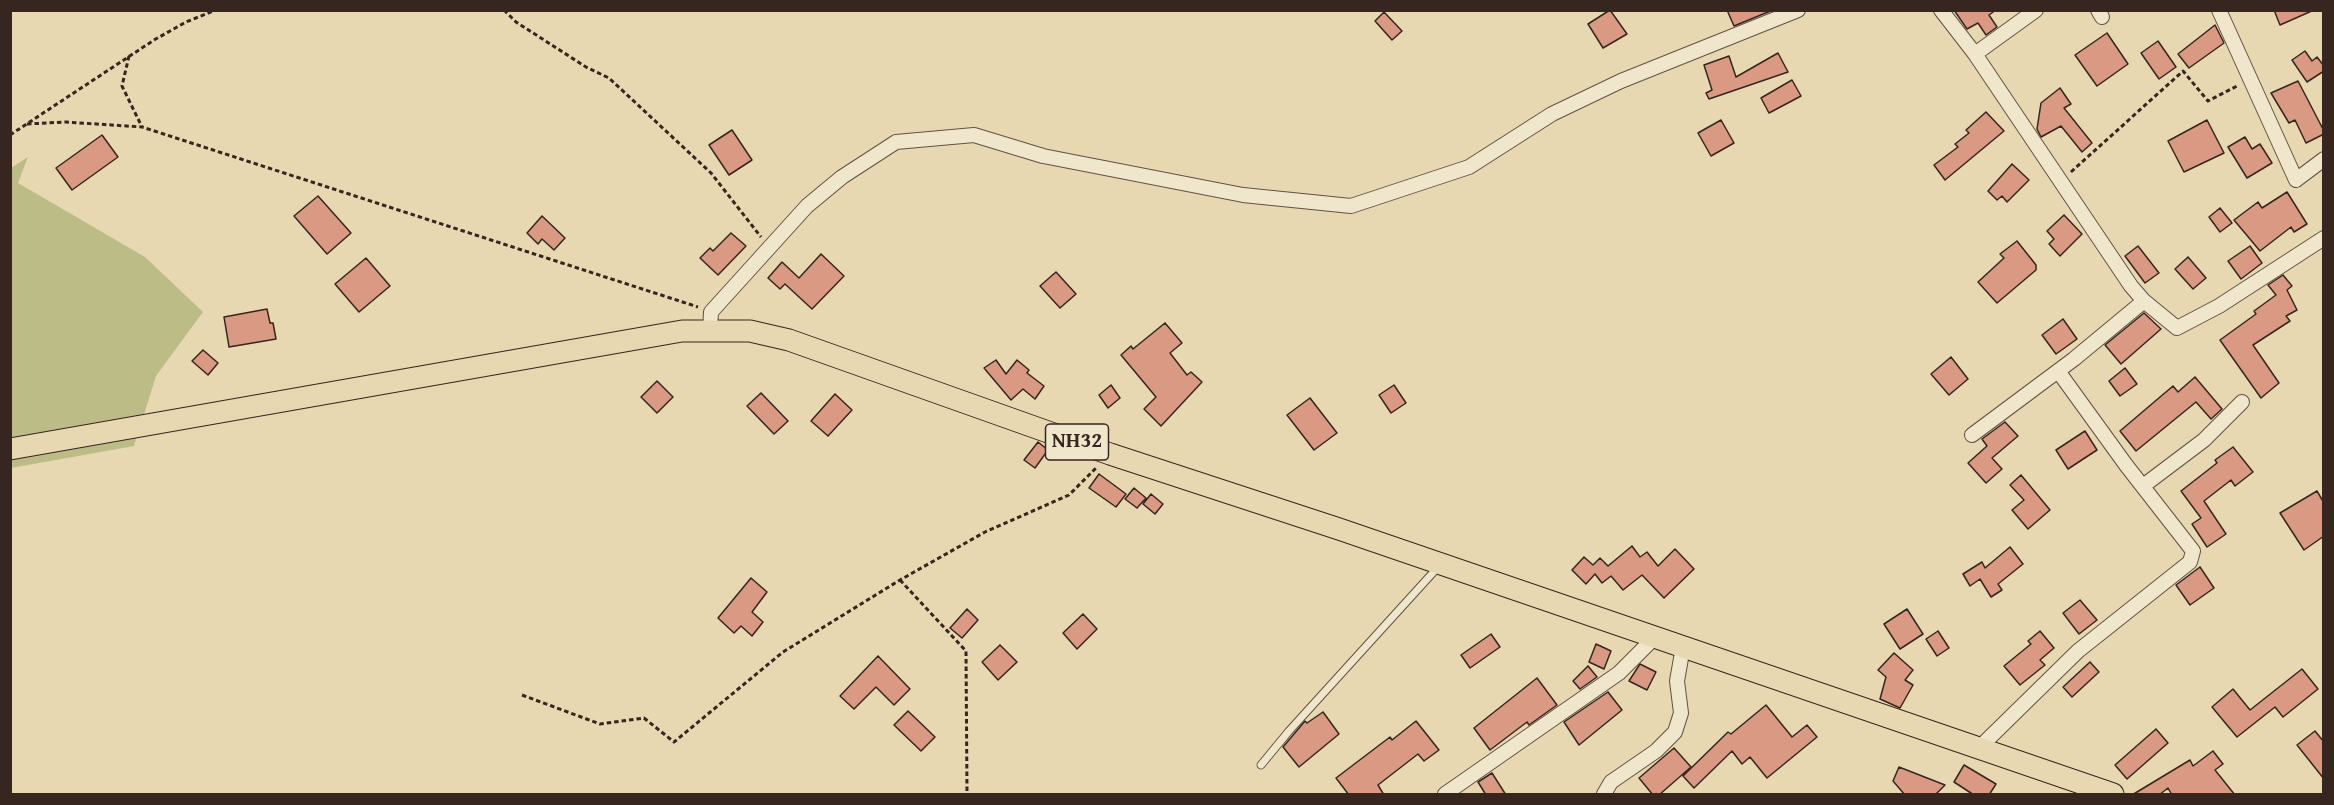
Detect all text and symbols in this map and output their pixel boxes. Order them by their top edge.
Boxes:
road number: NH32 [1046,424,1108,460]

